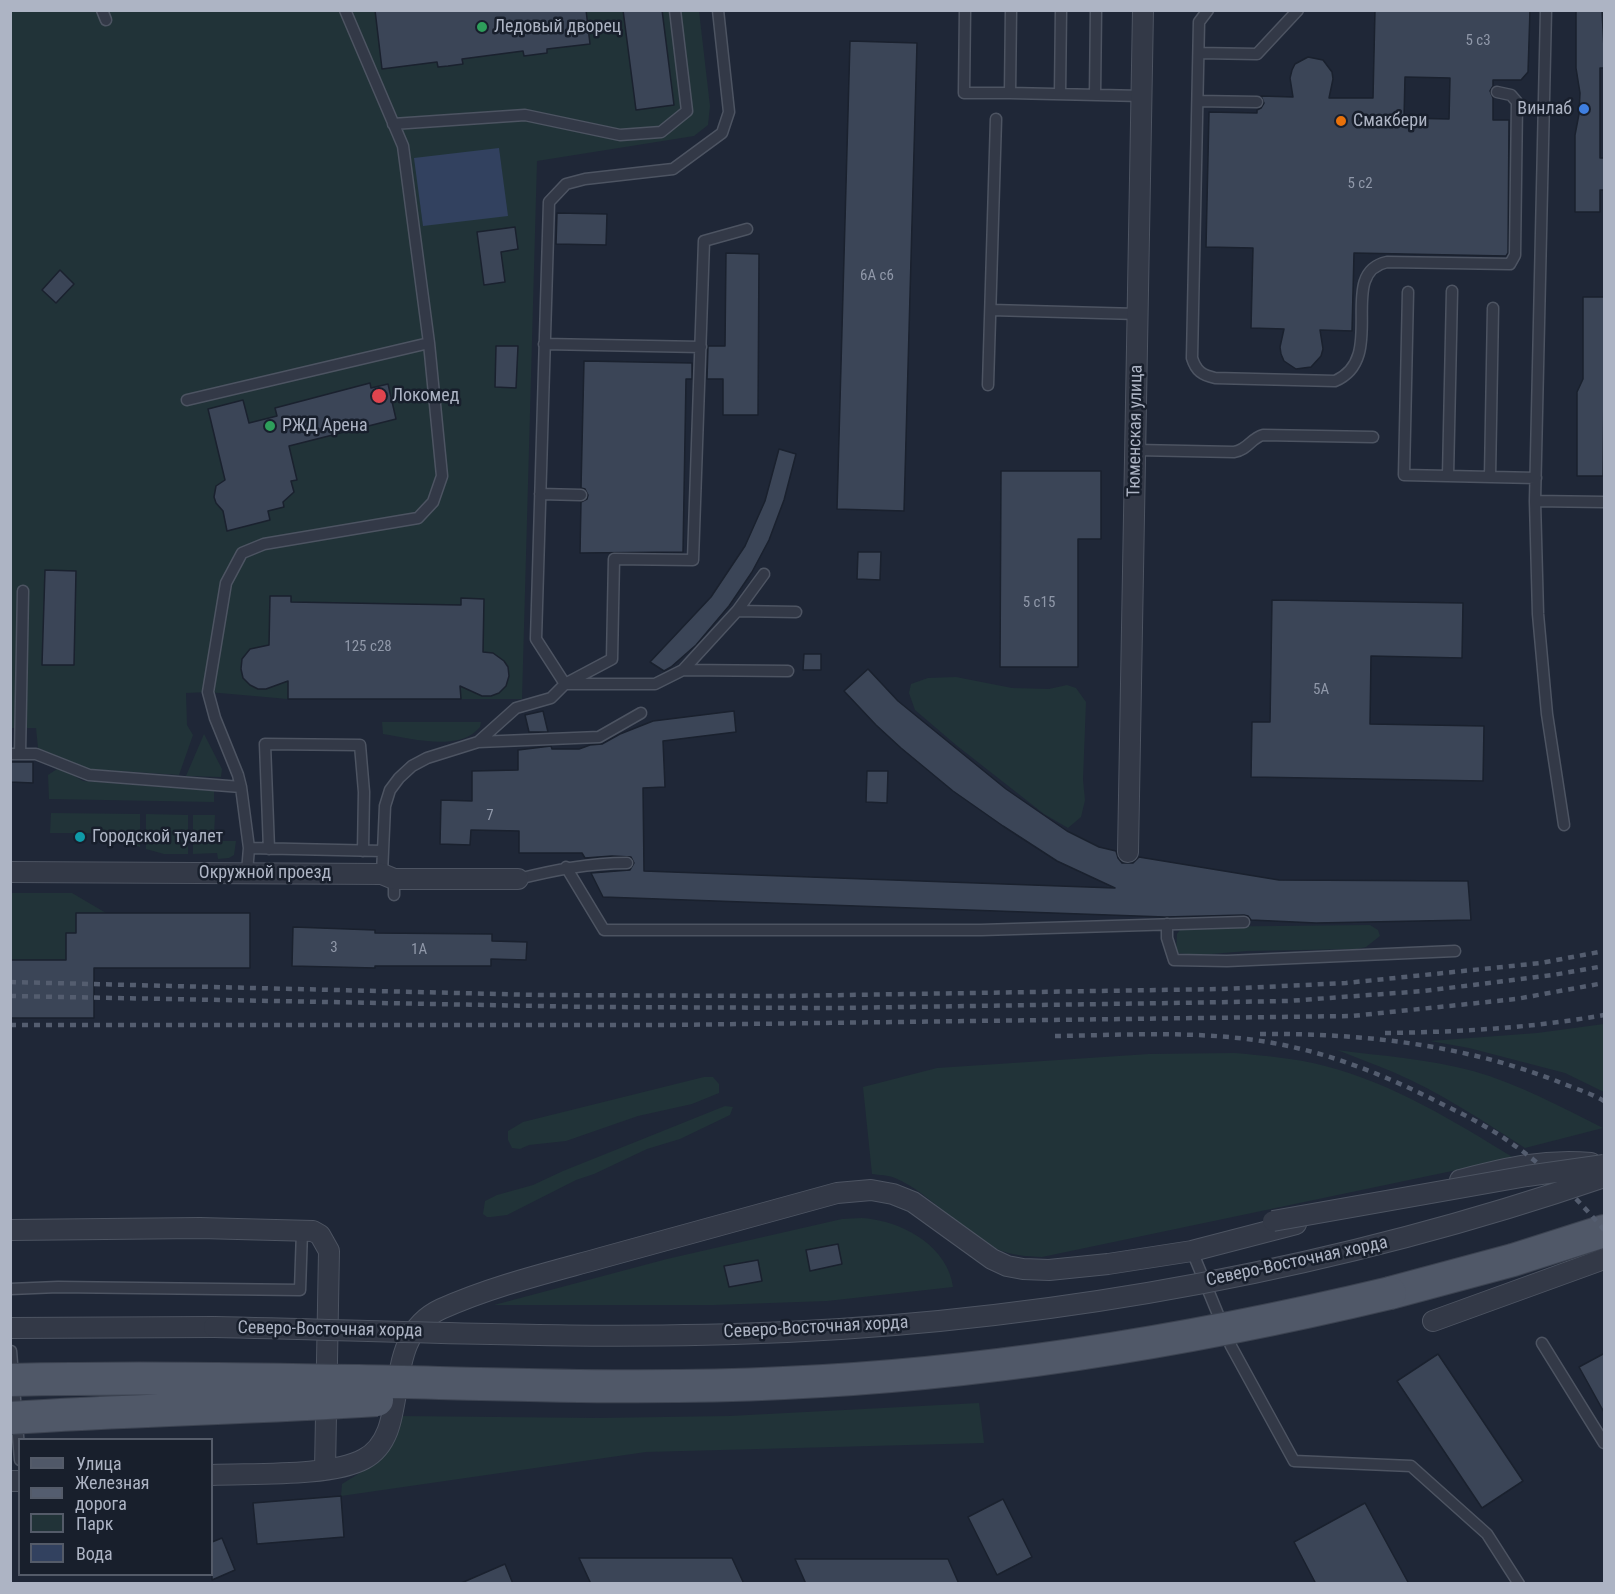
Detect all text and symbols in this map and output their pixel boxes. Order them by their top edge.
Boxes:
place label: Ледовый дворец [494,16,621,38]
marker: Ледовый дворец [475,20,489,34]
house number: 5 с3 [1465,32,1491,50]
place label: Винлаб [1517,98,1572,120]
marker: Винлаб [1577,102,1591,116]
place label: Смакбери [1353,110,1427,132]
marker: Смакбери [1334,114,1348,128]
house number: 5 с2 [1347,175,1373,193]
house number: 6А с6 [860,267,894,285]
street label: Тюменская улица [1124,365,1148,497]
place label: Локомед [392,385,459,407]
marker: Локомед [370,387,388,405]
place label: РЖД Арена [282,415,368,437]
marker: РЖД Арена [263,419,277,433]
house number: 5 с15 [1023,594,1055,612]
house number: 125 с28 [344,638,392,656]
house number: 5А [1313,681,1329,699]
house number: 7 [486,807,494,825]
place label: Городской туалет [92,826,223,848]
marker: Городской туалет [73,830,87,844]
street label: Окружной проезд [199,862,331,884]
house number: 3 [330,939,338,957]
house number: 1А [411,941,427,959]
street label: Северо-Восточная хорда [1204,1232,1390,1292]
street label: Северо-Восточная хорда [723,1312,909,1344]
street label: Северо-Восточная хорда [237,1318,423,1342]
legend [18,1438,213,1576]
text: Улица [76,1453,122,1474]
text: Железная дорога [75,1472,150,1514]
text: Парк [76,1513,113,1534]
text: Вода [76,1543,113,1564]

